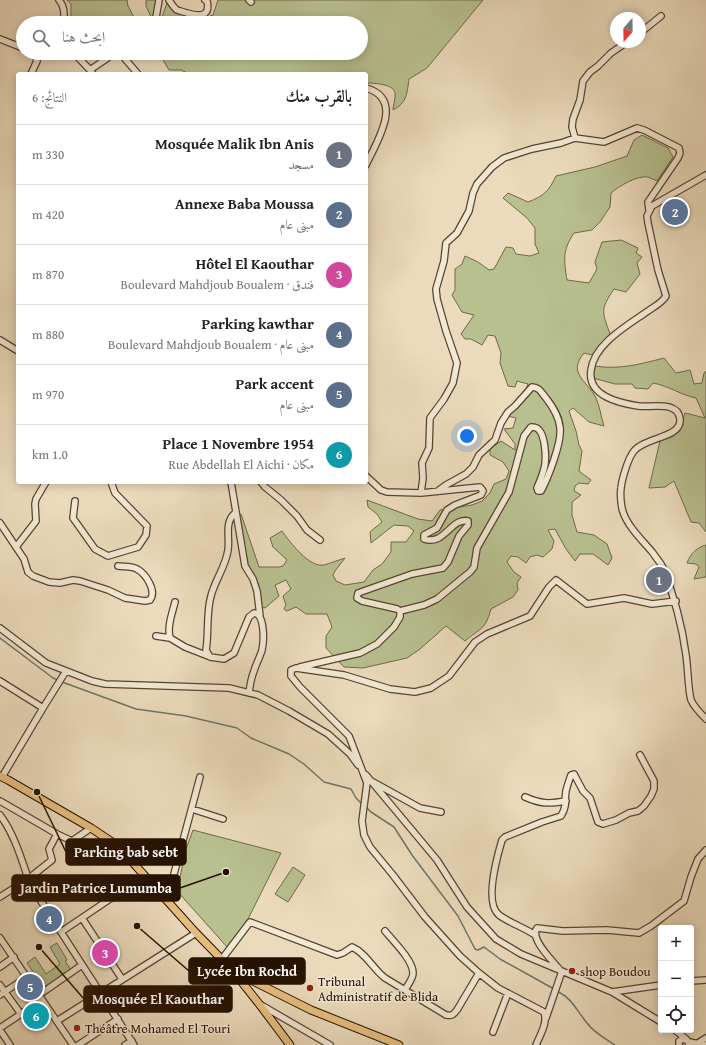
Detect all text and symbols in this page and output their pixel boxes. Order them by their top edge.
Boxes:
north arrow [610,12,646,48]
search box [16,16,368,60]
text: ابحث هنا [62,26,105,47]
icon: search [30,27,52,49]
text: بالقرب منك [285,83,352,108]
text: النتائج: 6 [32,88,67,107]
text: Mosquée Malik Ibn Anis [155,133,314,154]
text: 330 m [32,145,64,164]
text: 1 [336,145,342,164]
text: مسجد [288,155,314,174]
text: Annexe Baba Moussa [175,193,314,214]
pin: 2 [662,197,688,227]
text: 420 m [32,205,64,224]
text: 2 [336,205,342,224]
text: مبنى عام [280,215,314,234]
text: Hôtel El Kaouthar [196,253,314,274]
text: 870 m [32,265,64,284]
text: 3 [336,265,342,284]
text: فندق · Boulevard Mahdjoub Boualem [121,275,314,294]
text: Parking kawthar [202,313,314,334]
text: 880 m [32,325,64,344]
text: 4 [336,325,342,344]
text: مبنى عام · Boulevard Mahdjoub Boualem [108,335,314,354]
text: Park accent [235,373,314,394]
text: 970 m [32,385,64,404]
text: 5 [336,385,342,404]
text: مبنى عام [280,395,314,414]
your location [457,426,477,446]
text: Place 1 Novembre 1954 [162,433,314,454]
text: 1.0 km [32,445,68,464]
text: 6 [336,445,342,464]
text: مكان · Rue Abdellah El Aichi [168,455,314,474]
pin: 1 [646,565,672,595]
callout: Parking bab sebt [66,839,186,865]
text: Parking bab sebt [74,842,179,862]
callout: Jardin Patrice Lumumba [12,875,180,901]
text: Jardin Patrice Lumumba [18,878,173,898]
pin: 4 [36,904,62,934]
map controls [658,925,694,1033]
button: + [658,925,694,961]
pin: 3 [92,938,118,968]
callout: Lycée Ibn Rochd [189,958,305,984]
text: Lycée Ibn Rochd [197,961,297,981]
button: − [658,961,694,997]
place label: shop Boudou [580,962,651,981]
marker: shop Boudou [567,966,577,976]
pin: 5 [17,972,43,1002]
place label: Tribunal Administratif de Blida [318,972,439,1006]
marker: Tribunal Administratif de Blida [305,983,315,993]
callout: Mosquée El Kaouthar [84,986,232,1012]
text: Mosquée El Kaouthar [92,989,224,1009]
button: locate [658,997,694,1033]
pin: 6 [23,1001,49,1031]
place label: Théâtre Mohamed El Touri [85,1019,231,1038]
marker: Théâtre Mohamed El Touri [72,1023,82,1033]

